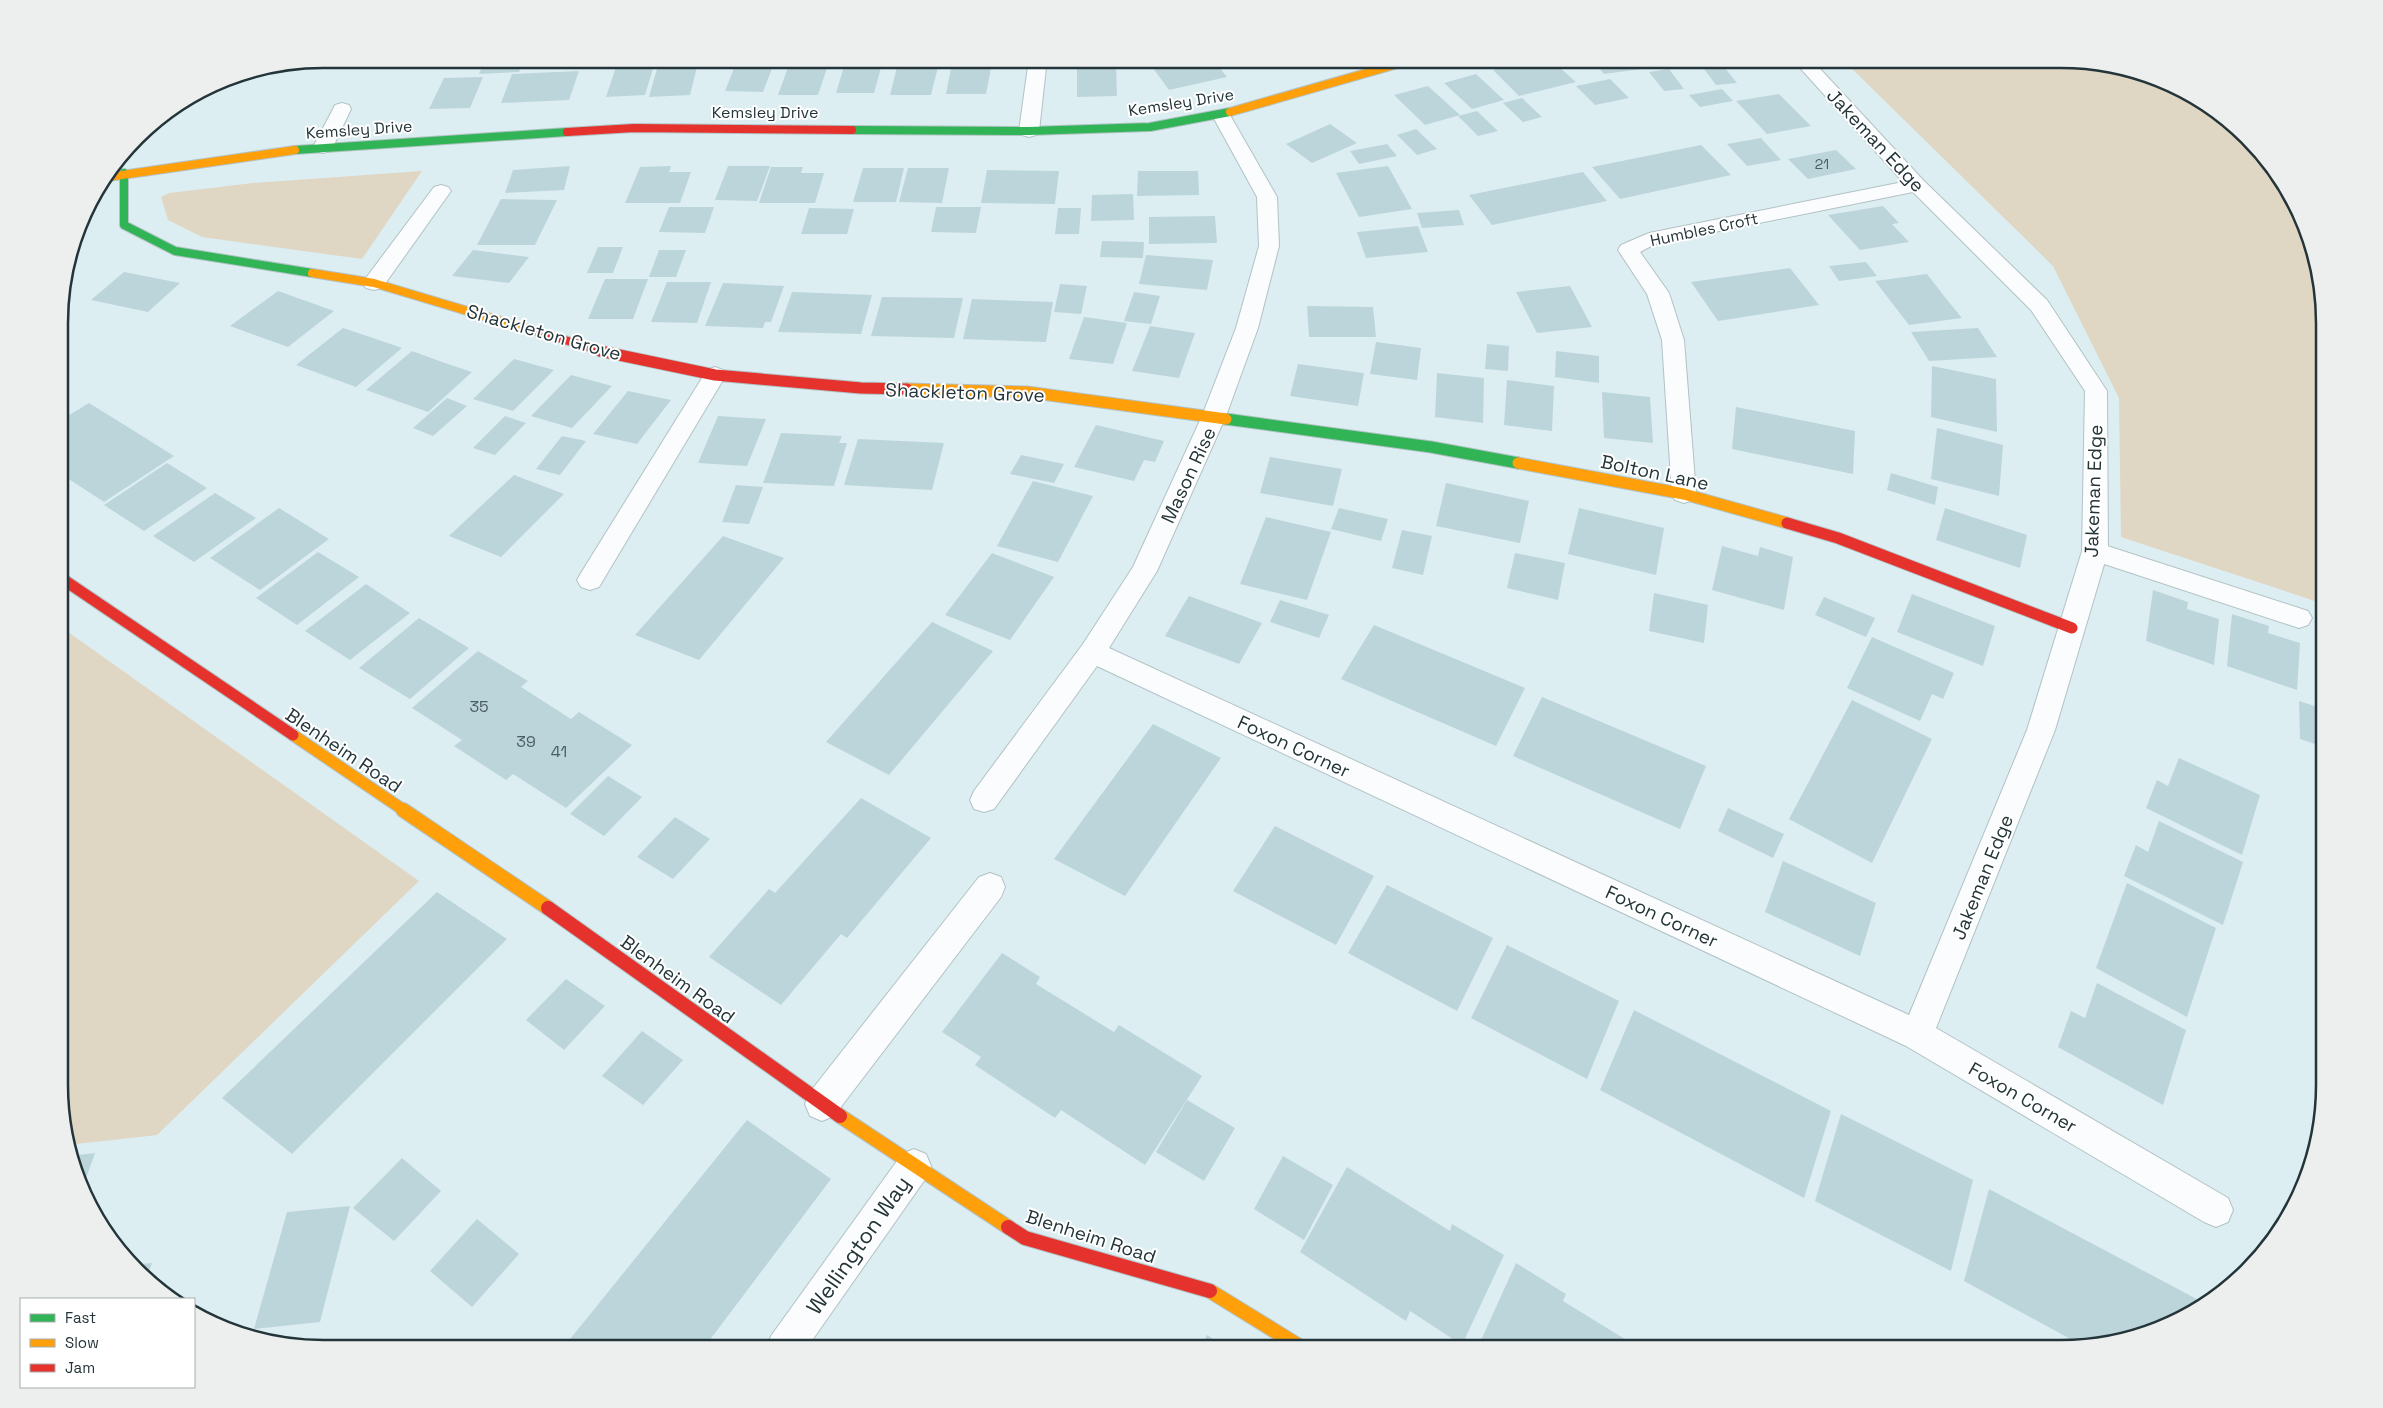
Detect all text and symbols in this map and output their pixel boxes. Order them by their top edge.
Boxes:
street label: Jakeman Edge [1821,83,1930,197]
street label: Kemsley Drive [1127,84,1235,121]
street label: Kemsley Drive [712,102,818,123]
street label: Kemsley Drive [305,115,413,144]
house number: 21 [1815,155,1829,173]
street label: Humbles Croft [1648,208,1760,251]
street label: Shackleton Grove [464,298,624,366]
street label: Shackleton Grove [885,377,1045,408]
street label: Mason Rise [1155,423,1222,527]
street label: Jakeman Edge [2079,424,2108,558]
street label: Bolton Lane [1599,449,1711,496]
house number: 35 [469,696,489,717]
street label: Blenheim Road [281,702,407,799]
street label: Foxon Corner [1234,709,1354,783]
house number: 39 [516,731,536,752]
house number: 41 [551,741,567,762]
street label: Jakeman Edge [1946,811,2019,943]
street label: Foxon Corner [1602,879,1722,953]
street label: Blenheim Road [616,929,740,1029]
street label: Foxon Corner [1964,1056,2082,1139]
street label: Wellington Way [800,1170,916,1320]
street label: Blenheim Road [1023,1204,1159,1269]
legend [20,1298,195,1388]
text: Fast [65,1308,96,1327]
text: Slow [65,1333,99,1352]
text: Jam [65,1358,95,1377]

